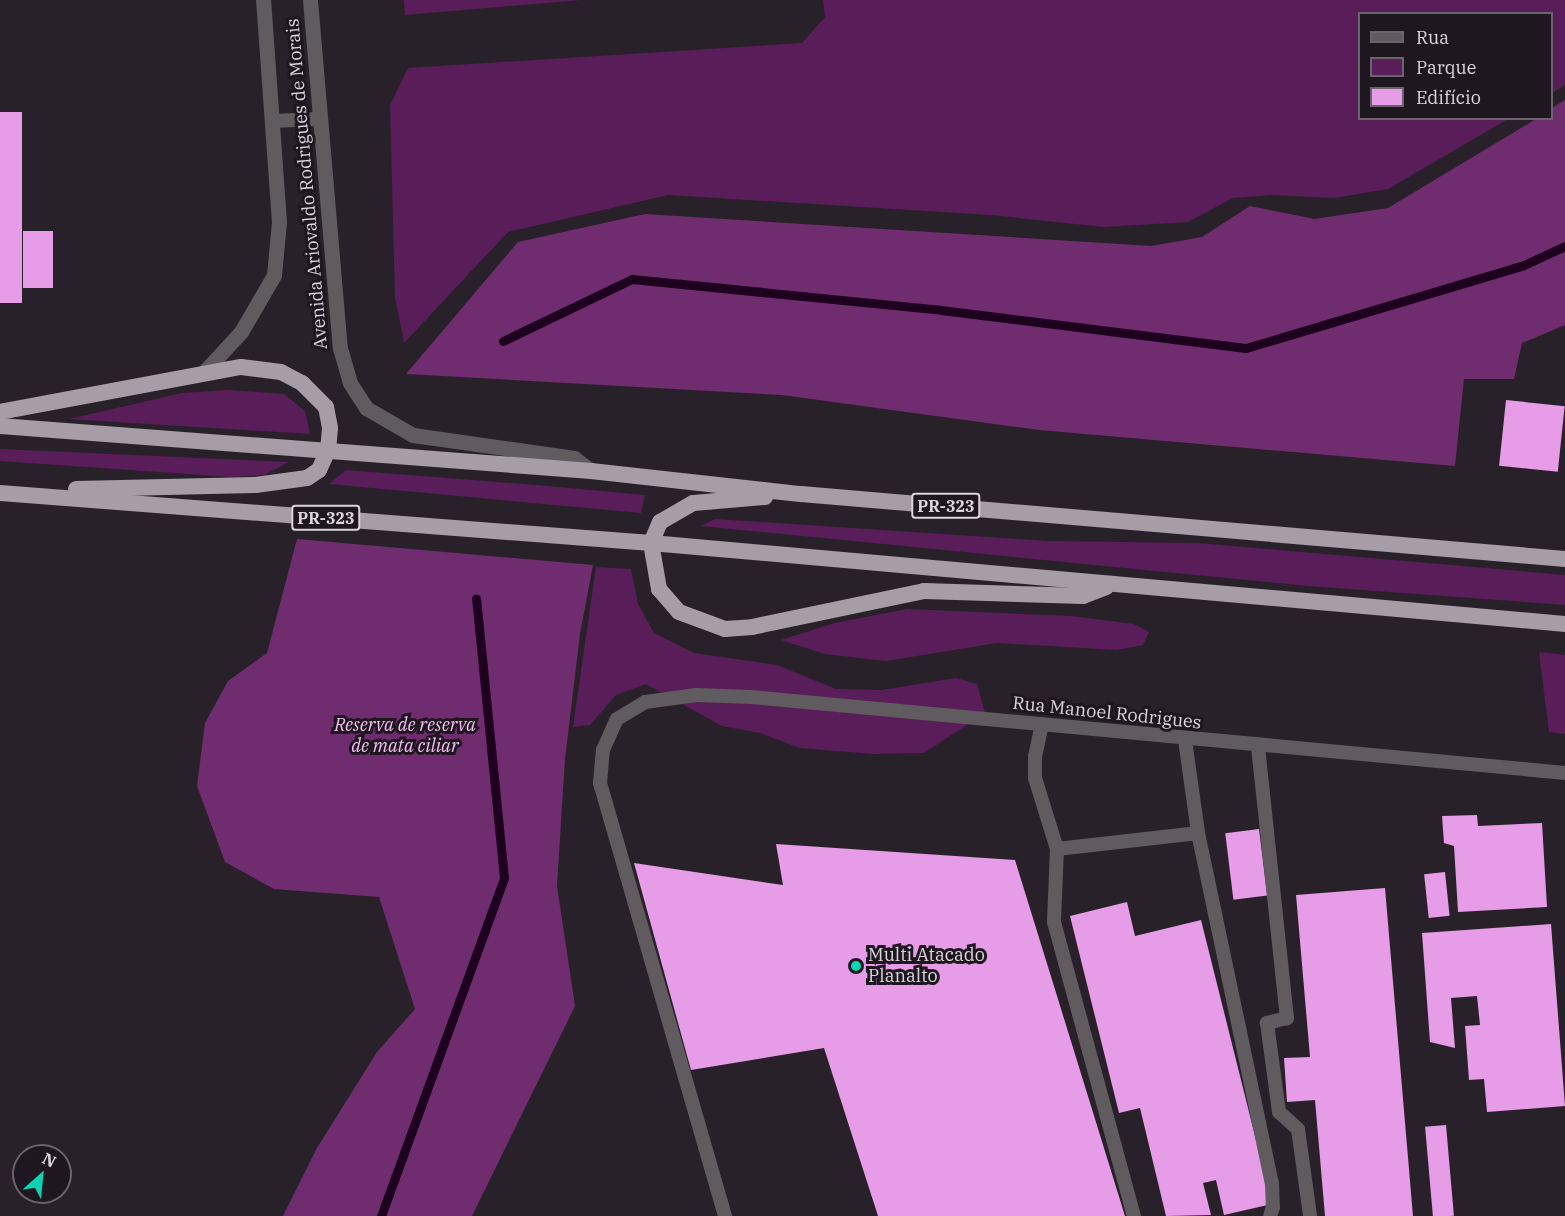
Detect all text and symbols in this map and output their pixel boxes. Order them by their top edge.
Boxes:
legend [1358,12,1553,120]
street label: Avenida Ariovaldo Rodrigues de Morais [282,18,332,350]
text: Rua [1416,26,1449,49]
text: Parque [1416,56,1476,79]
text: Edifício [1416,86,1481,109]
road number: PR-323 [910,493,982,519]
road number: PR-323 [290,505,362,531]
street label: Rua Manoel Rodrigues [1011,692,1203,734]
park label: Reserva de reserva de mata ciliar [334,715,476,758]
place label: Multi Atacado Planalto [868,945,985,988]
marker: Multi Atacado Planalto [849,959,863,973]
north arrow [12,1144,72,1204]
text: N [39,1148,59,1172]

